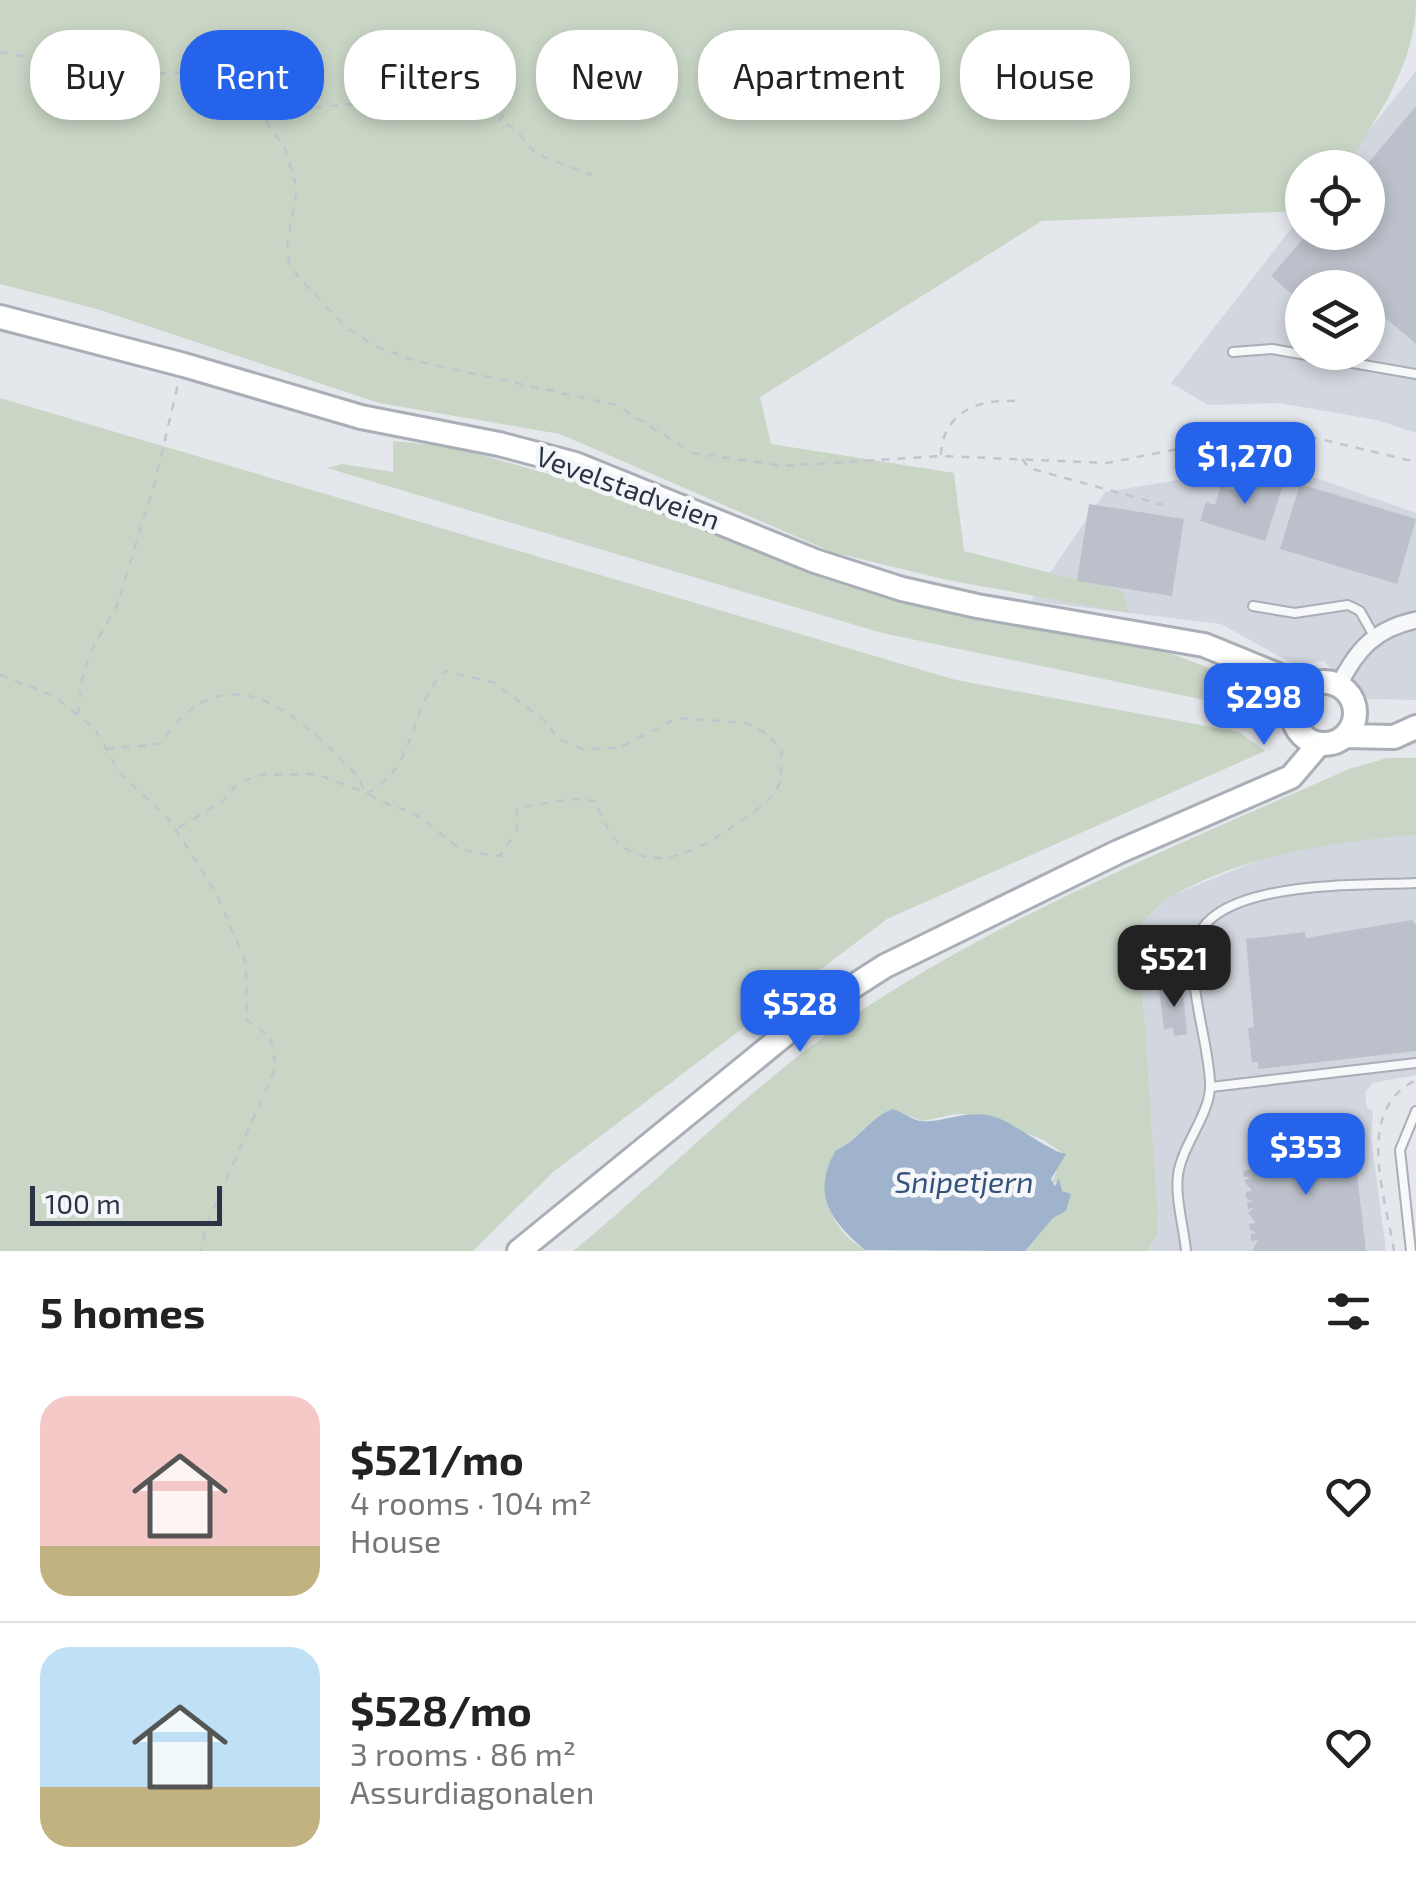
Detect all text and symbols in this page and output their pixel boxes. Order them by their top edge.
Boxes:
chip: Buy [30,30,160,120]
chip: Rent [180,30,324,120]
chip: Filters [344,30,516,120]
chip: New [536,30,678,120]
chip: Apartment [698,30,940,120]
chip: House [960,30,1130,120]
map controls [1285,150,1385,370]
button: locate [1285,150,1385,250]
button: layers [1285,270,1385,370]
pin: $1,270 [1164,422,1326,507]
text: $1,270 [1197,435,1293,473]
street label: Vevelstadveien [532,438,725,536]
pin: $298 [1205,663,1323,748]
text: $298 [1226,676,1302,714]
pin: $521 [1115,925,1233,1010]
text: $521 [1140,938,1208,976]
pin: $528 [741,970,859,1055]
text: $528 [763,983,837,1021]
pin: $353 [1247,1113,1365,1198]
text: $353 [1270,1126,1342,1164]
water label: Snipetjern [895,1163,1033,1199]
scale bar [30,1181,222,1226]
text: 100 m [45,1186,121,1220]
icon: filters [1321,1284,1376,1339]
text: 5 homes [40,1286,205,1336]
text: $521/mo [350,1433,524,1483]
icon: home [120,1436,240,1556]
icon: heart [1321,1469,1376,1524]
text: 4 rooms · 104 m² [350,1483,592,1521]
text: House [350,1521,441,1559]
text: $528/mo [350,1684,532,1734]
icon: home [120,1687,240,1807]
icon: heart [1321,1720,1376,1775]
text: 3 rooms · 86 m² [350,1734,576,1772]
text: Assurdiagonalen [350,1772,594,1810]

